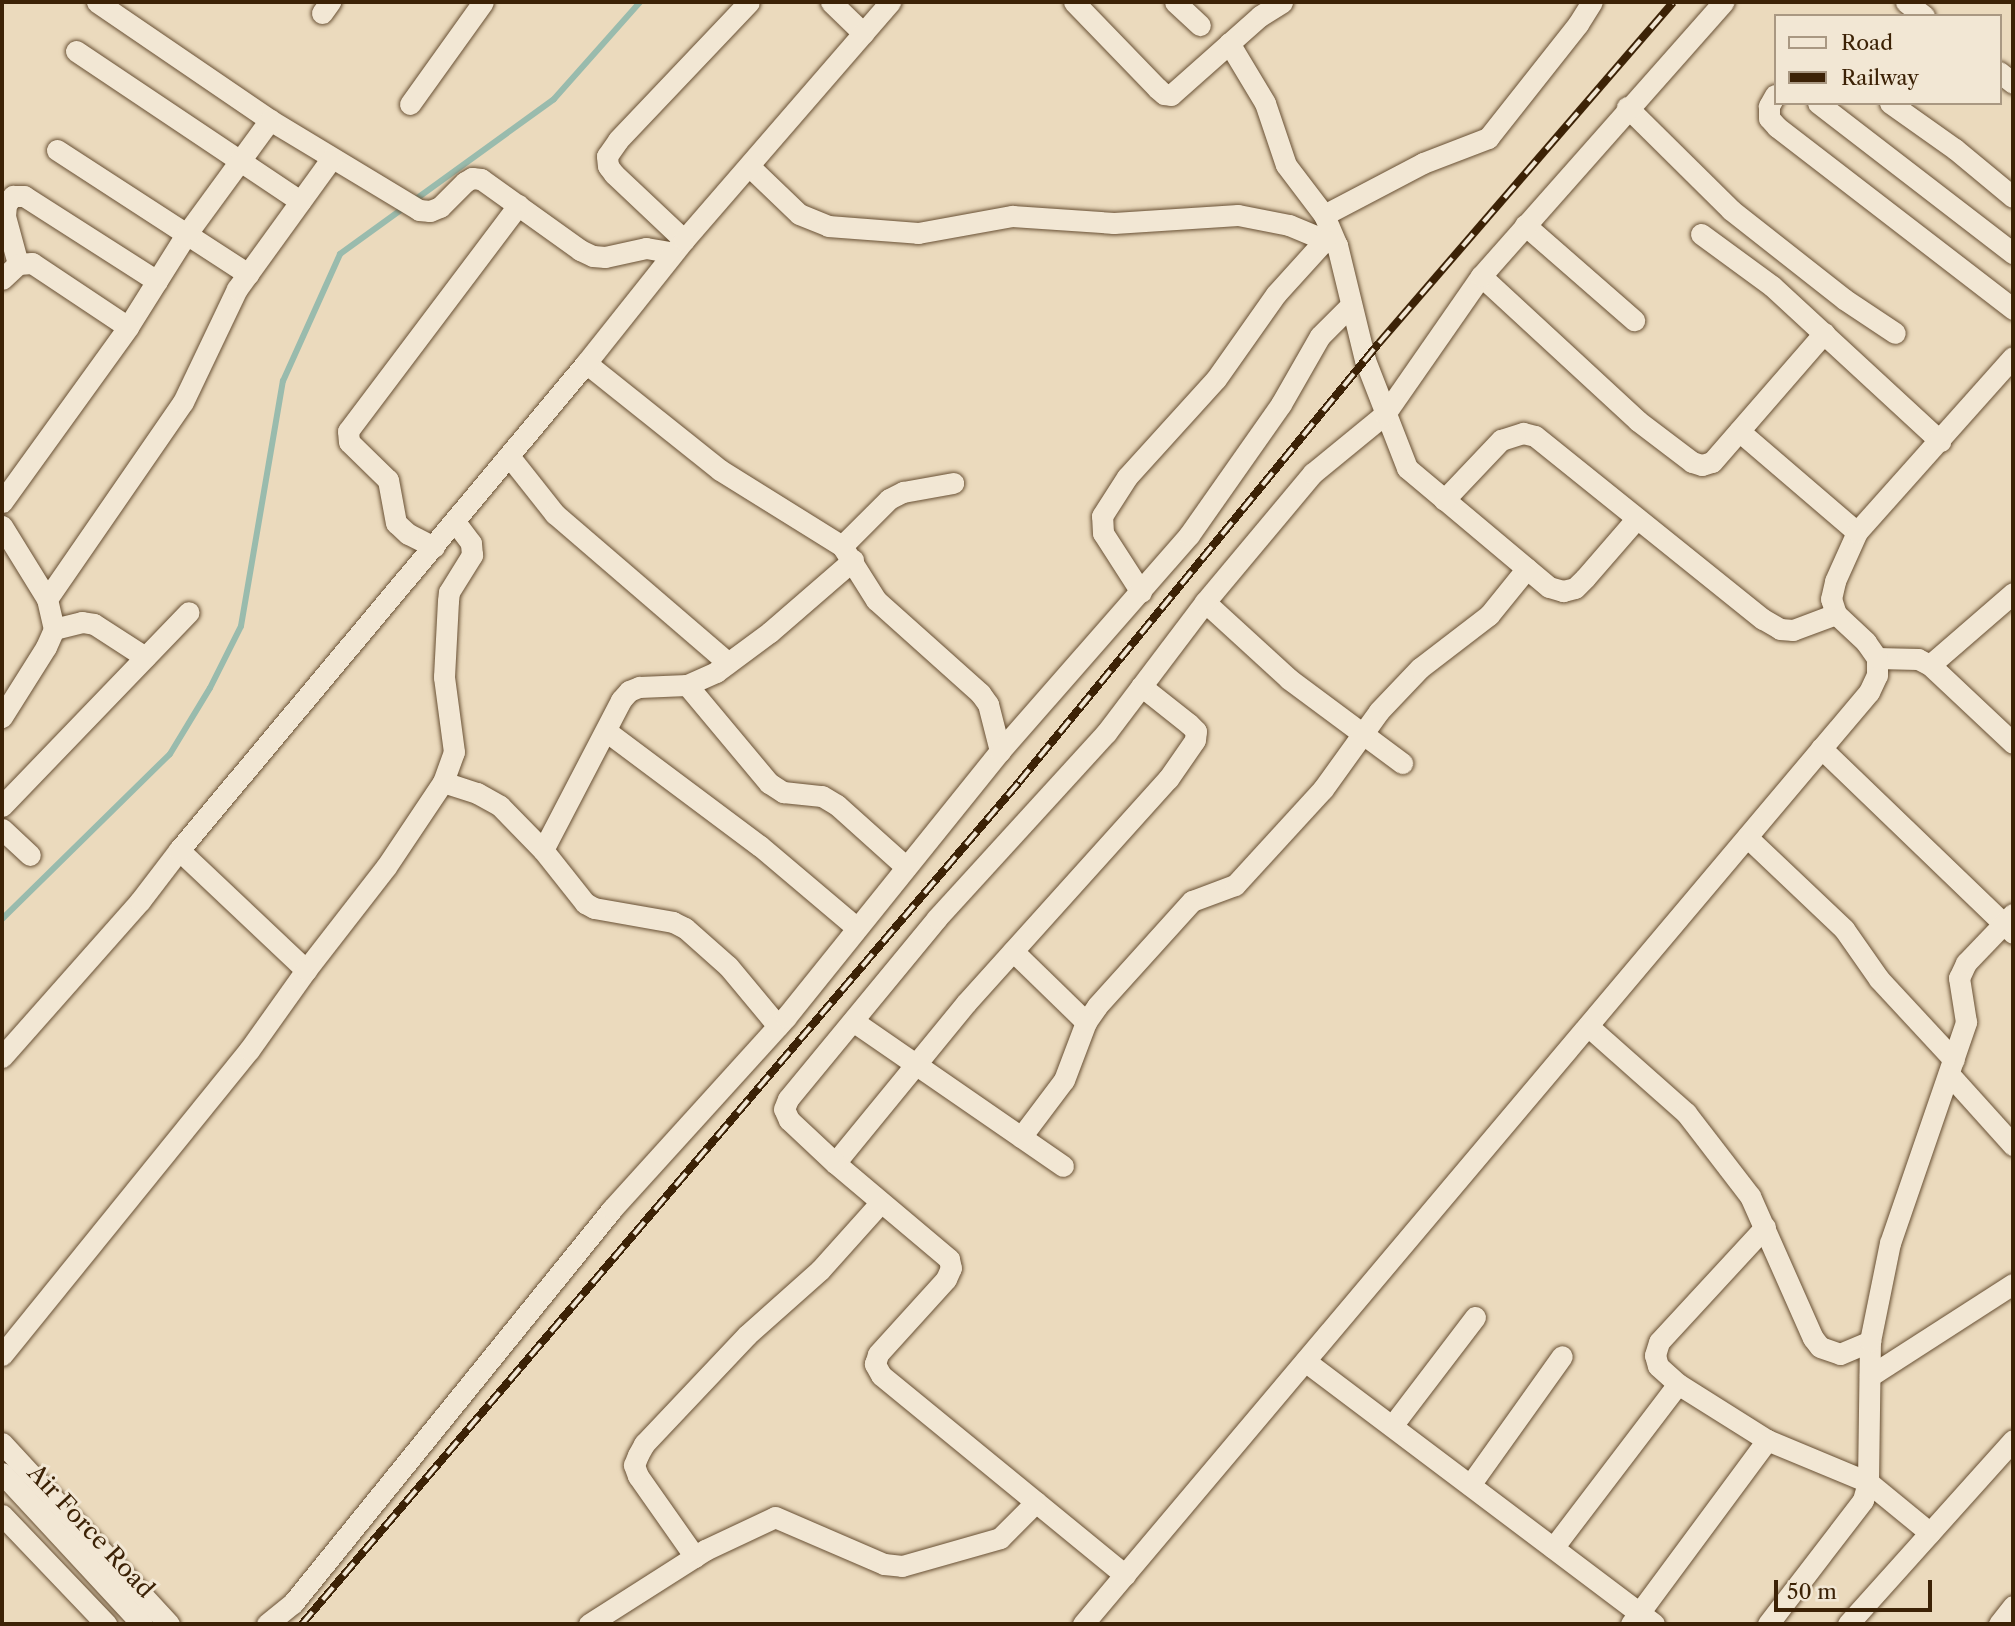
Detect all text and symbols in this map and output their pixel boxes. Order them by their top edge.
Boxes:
legend [1773,14,2001,105]
text: Road [1841,30,1893,55]
text: Railway [1841,65,1919,90]
street label: Air Force Road [22,1458,160,1604]
scale bar [1777,1566,1934,1610]
text: 50 m [1787,1579,1837,1604]

